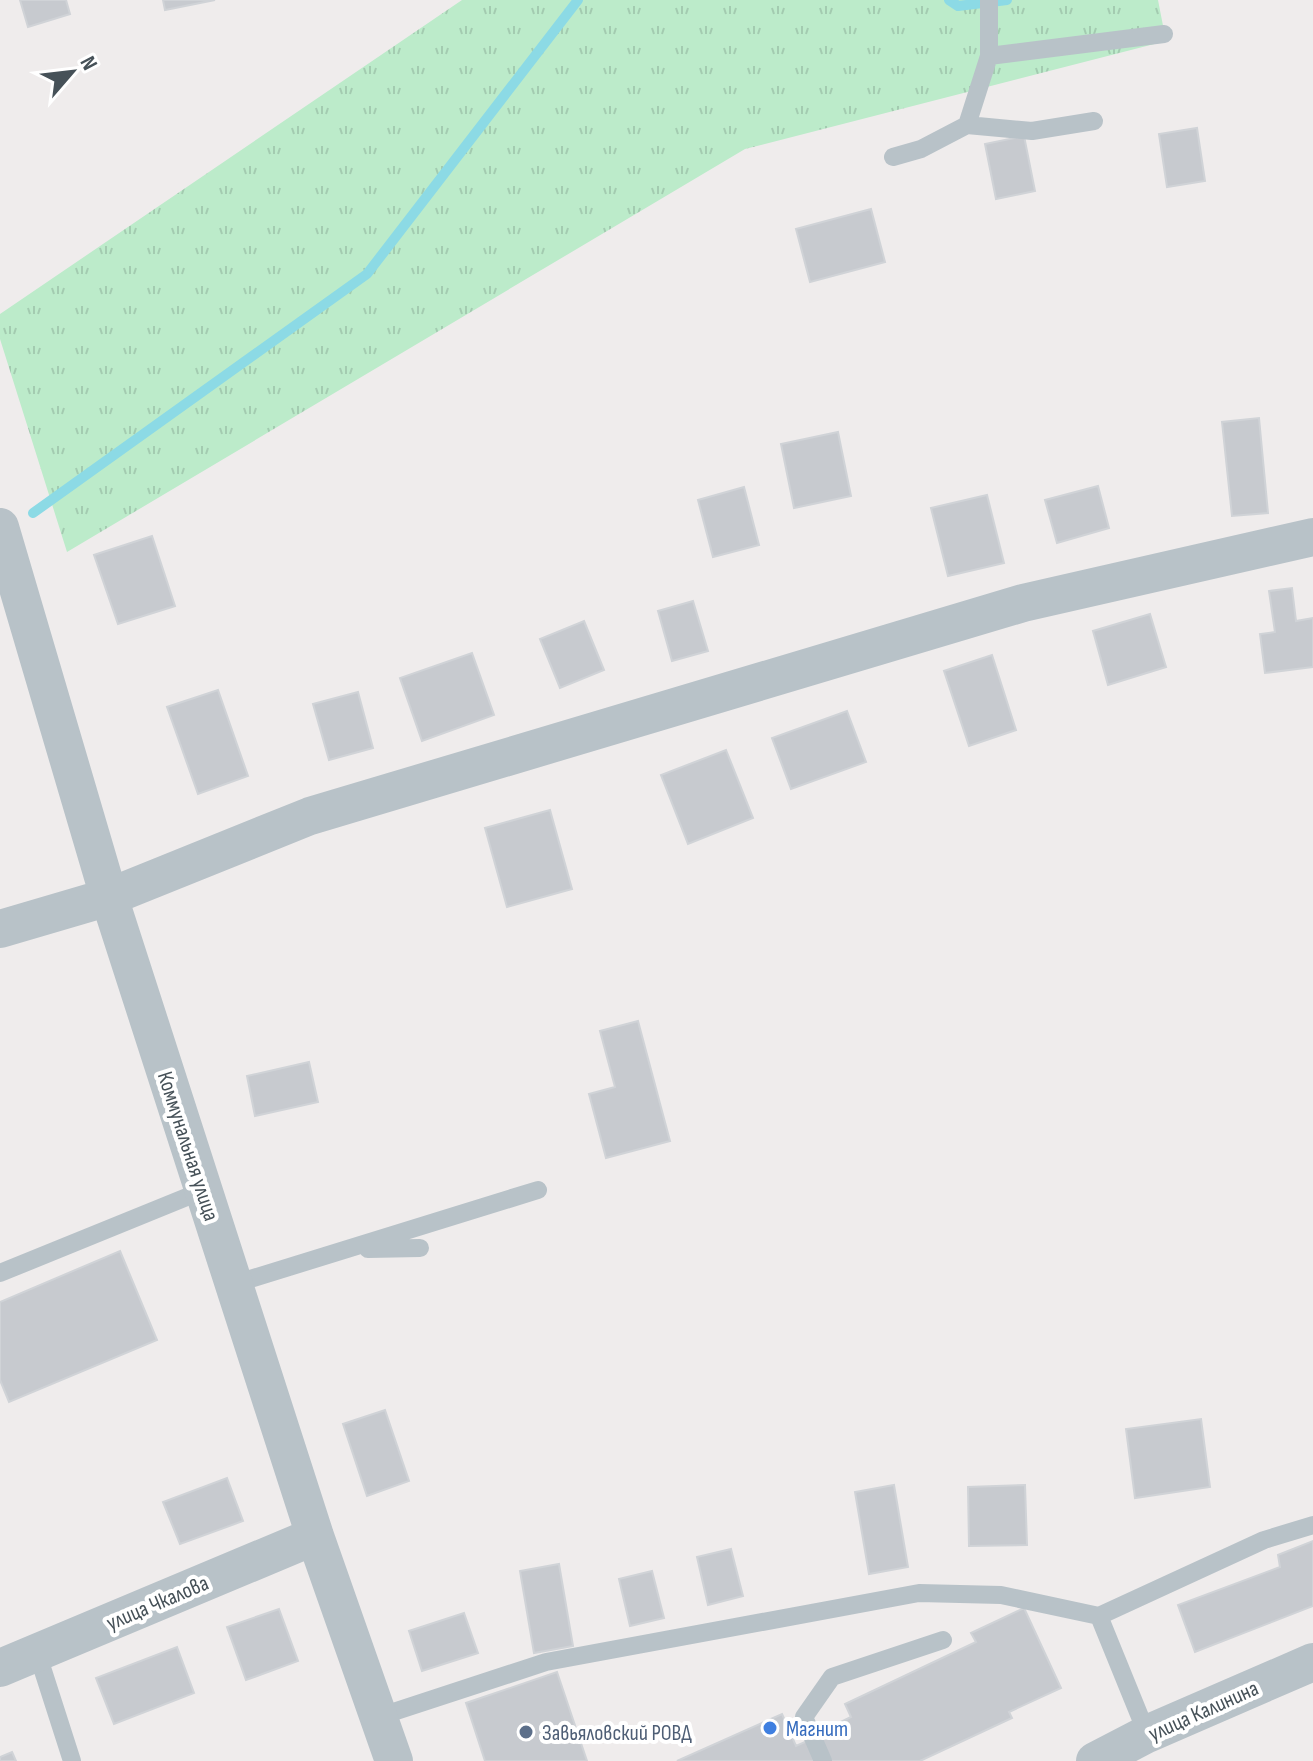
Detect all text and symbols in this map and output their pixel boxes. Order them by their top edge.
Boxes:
north arrow [32,32,112,112]
text: N [74,52,103,75]
street label: Коммунальная улица [151,1068,224,1225]
street label: улица Чкалова [102,1570,213,1637]
street label: улица Калинина [1144,1675,1263,1748]
place label: Магнит [786,1716,848,1743]
marker: Магнит [761,1719,779,1737]
place label: Завьяловский РОВД [542,1720,692,1747]
marker: Завьяловский РОВД [517,1723,535,1741]

